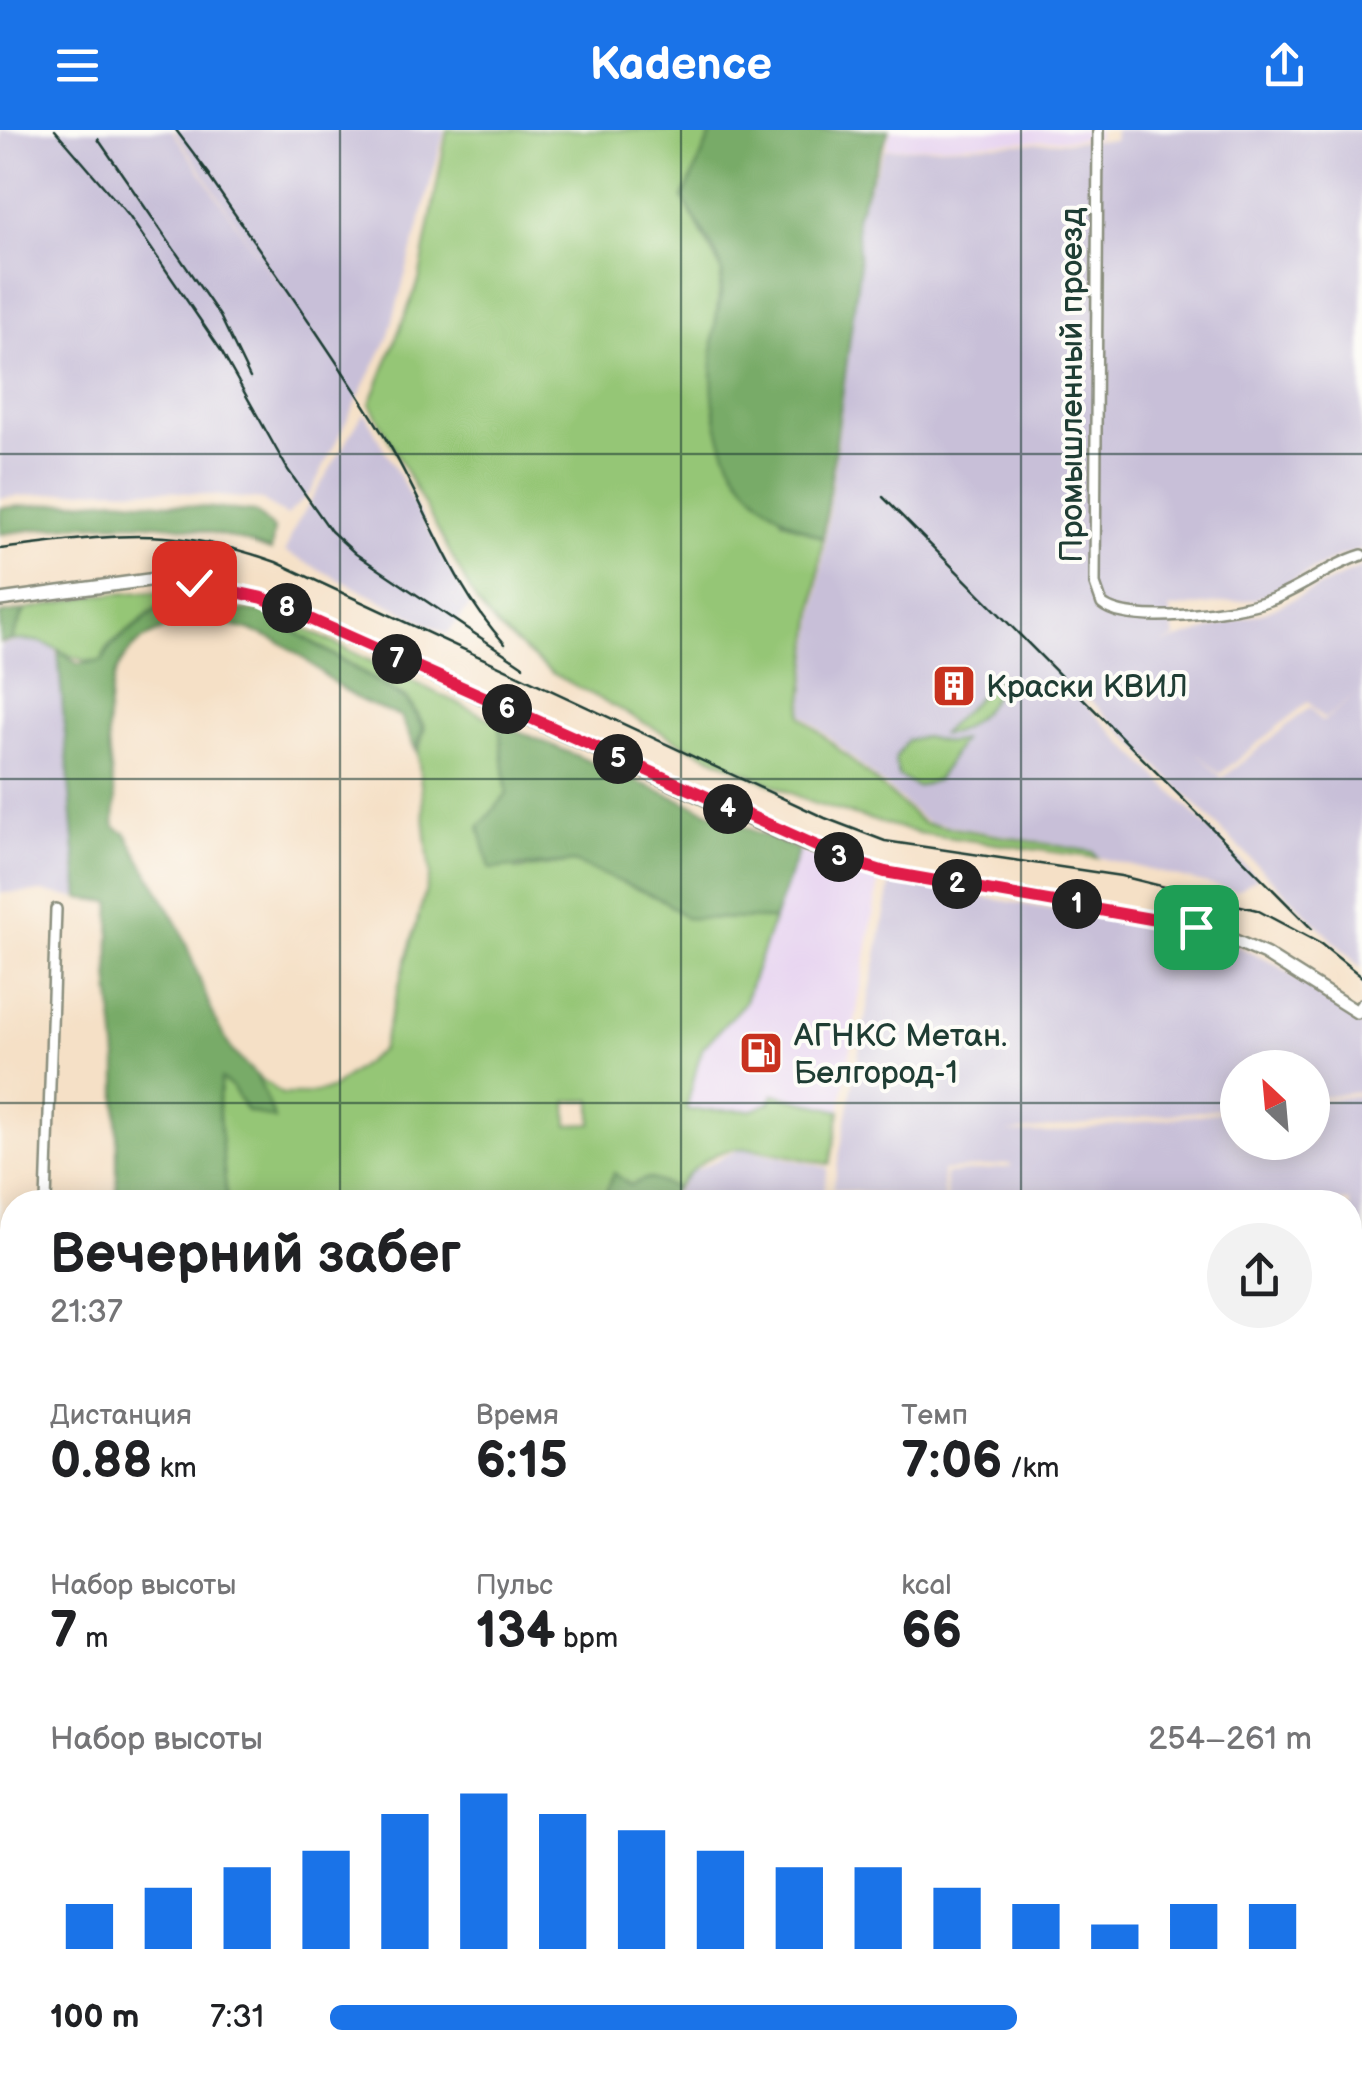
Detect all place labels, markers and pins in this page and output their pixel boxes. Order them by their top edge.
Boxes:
pin [152,541,237,626]
pin: 8 [262,583,312,633]
pin: 7 [372,634,422,684]
building icon: Краски КВИЛ [931,663,977,709]
place label: Краски КВИЛ [986,668,1188,707]
pin: 6 [482,684,532,734]
pin: 5 [593,734,643,784]
pin: 4 [703,784,753,834]
pin: 3 [814,832,864,882]
pin: 2 [932,859,982,909]
pin: 1 [1052,879,1102,929]
pin [1154,885,1239,970]
place label: АГНКС Метан. Белгород-1 [793,1017,1007,1093]
fuel station icon: АГНКС Метан. Белгород-1 [738,1030,784,1076]

